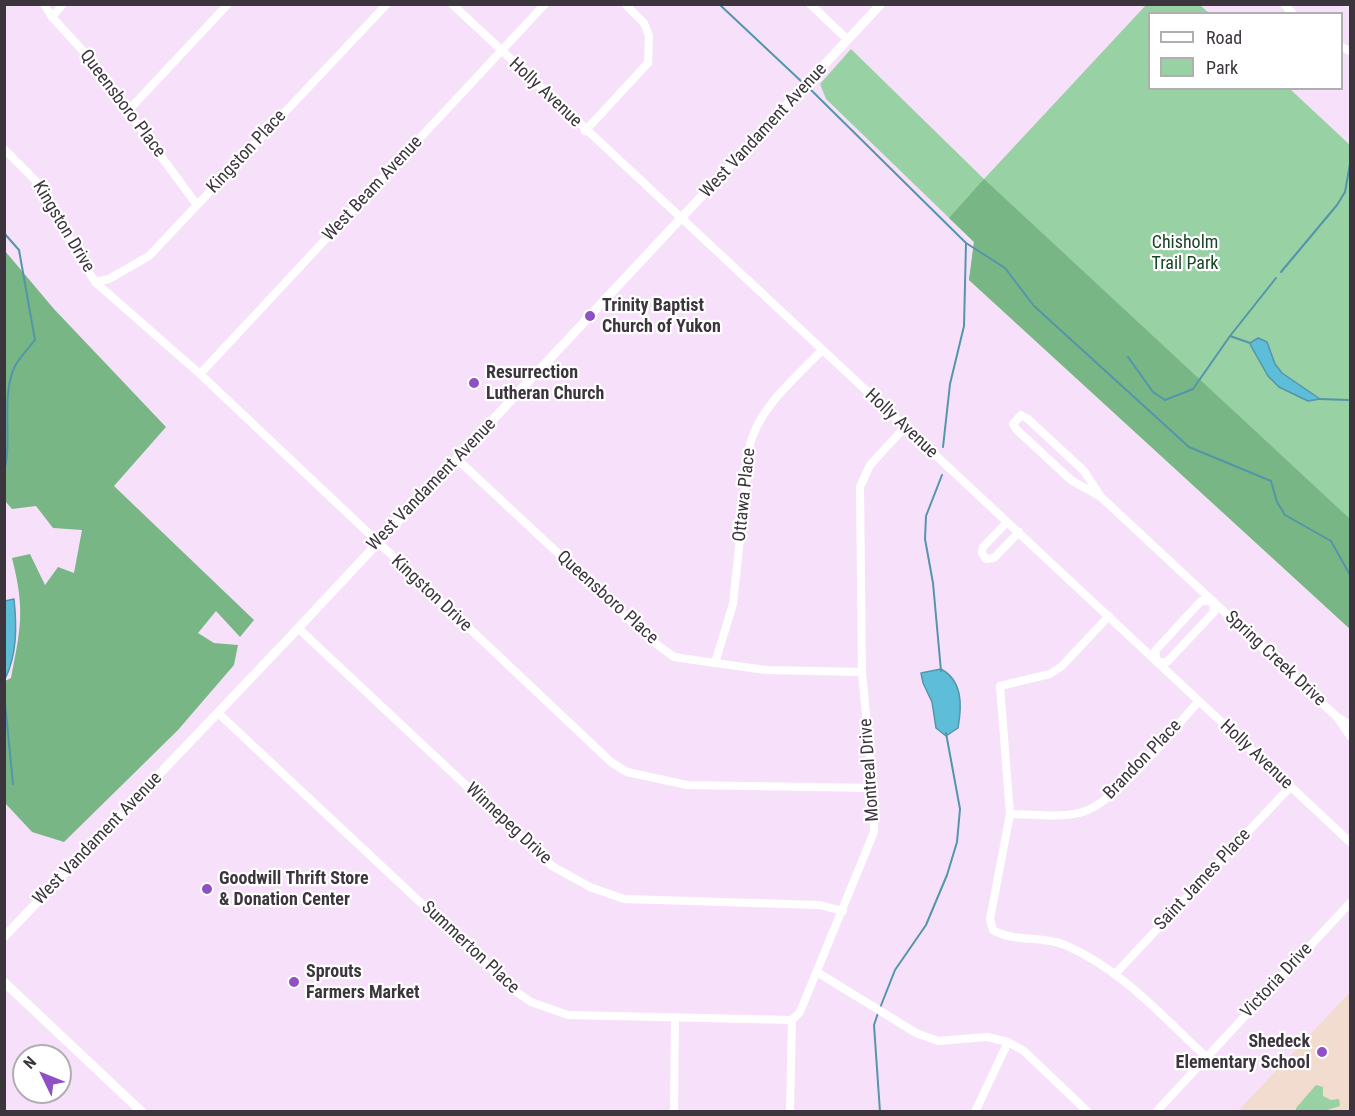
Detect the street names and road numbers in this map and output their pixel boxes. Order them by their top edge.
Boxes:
street label: Queensboro Place [75,46,169,162]
street label: Holly Avenue [504,54,586,132]
street label: West Vandament Avenue [696,59,832,203]
street label: Kingston Place [203,106,291,198]
street label: West Beam Avenue [319,132,427,246]
street label: Kingston Drive [27,177,99,277]
street label: Holly Avenue [860,385,942,463]
street label: West Vandament Avenue [363,414,501,556]
street label: Ottawa Place [729,447,761,543]
street label: Queensboro Place [552,547,662,649]
street label: Kingston Drive [386,551,476,637]
street label: Spring Creek Drive [1220,607,1330,711]
street label: Brandon Place [1100,716,1186,804]
street label: Holly Avenue [1215,716,1297,794]
street label: Montreal Drive [856,718,884,822]
street label: West Vandament Avenue [29,768,167,910]
street label: Winnepeg Drive [460,779,556,869]
street label: Saint James Place [1150,825,1256,935]
street label: Summerton Place [417,897,523,999]
street label: Victoria Drive [1237,939,1317,1023]

